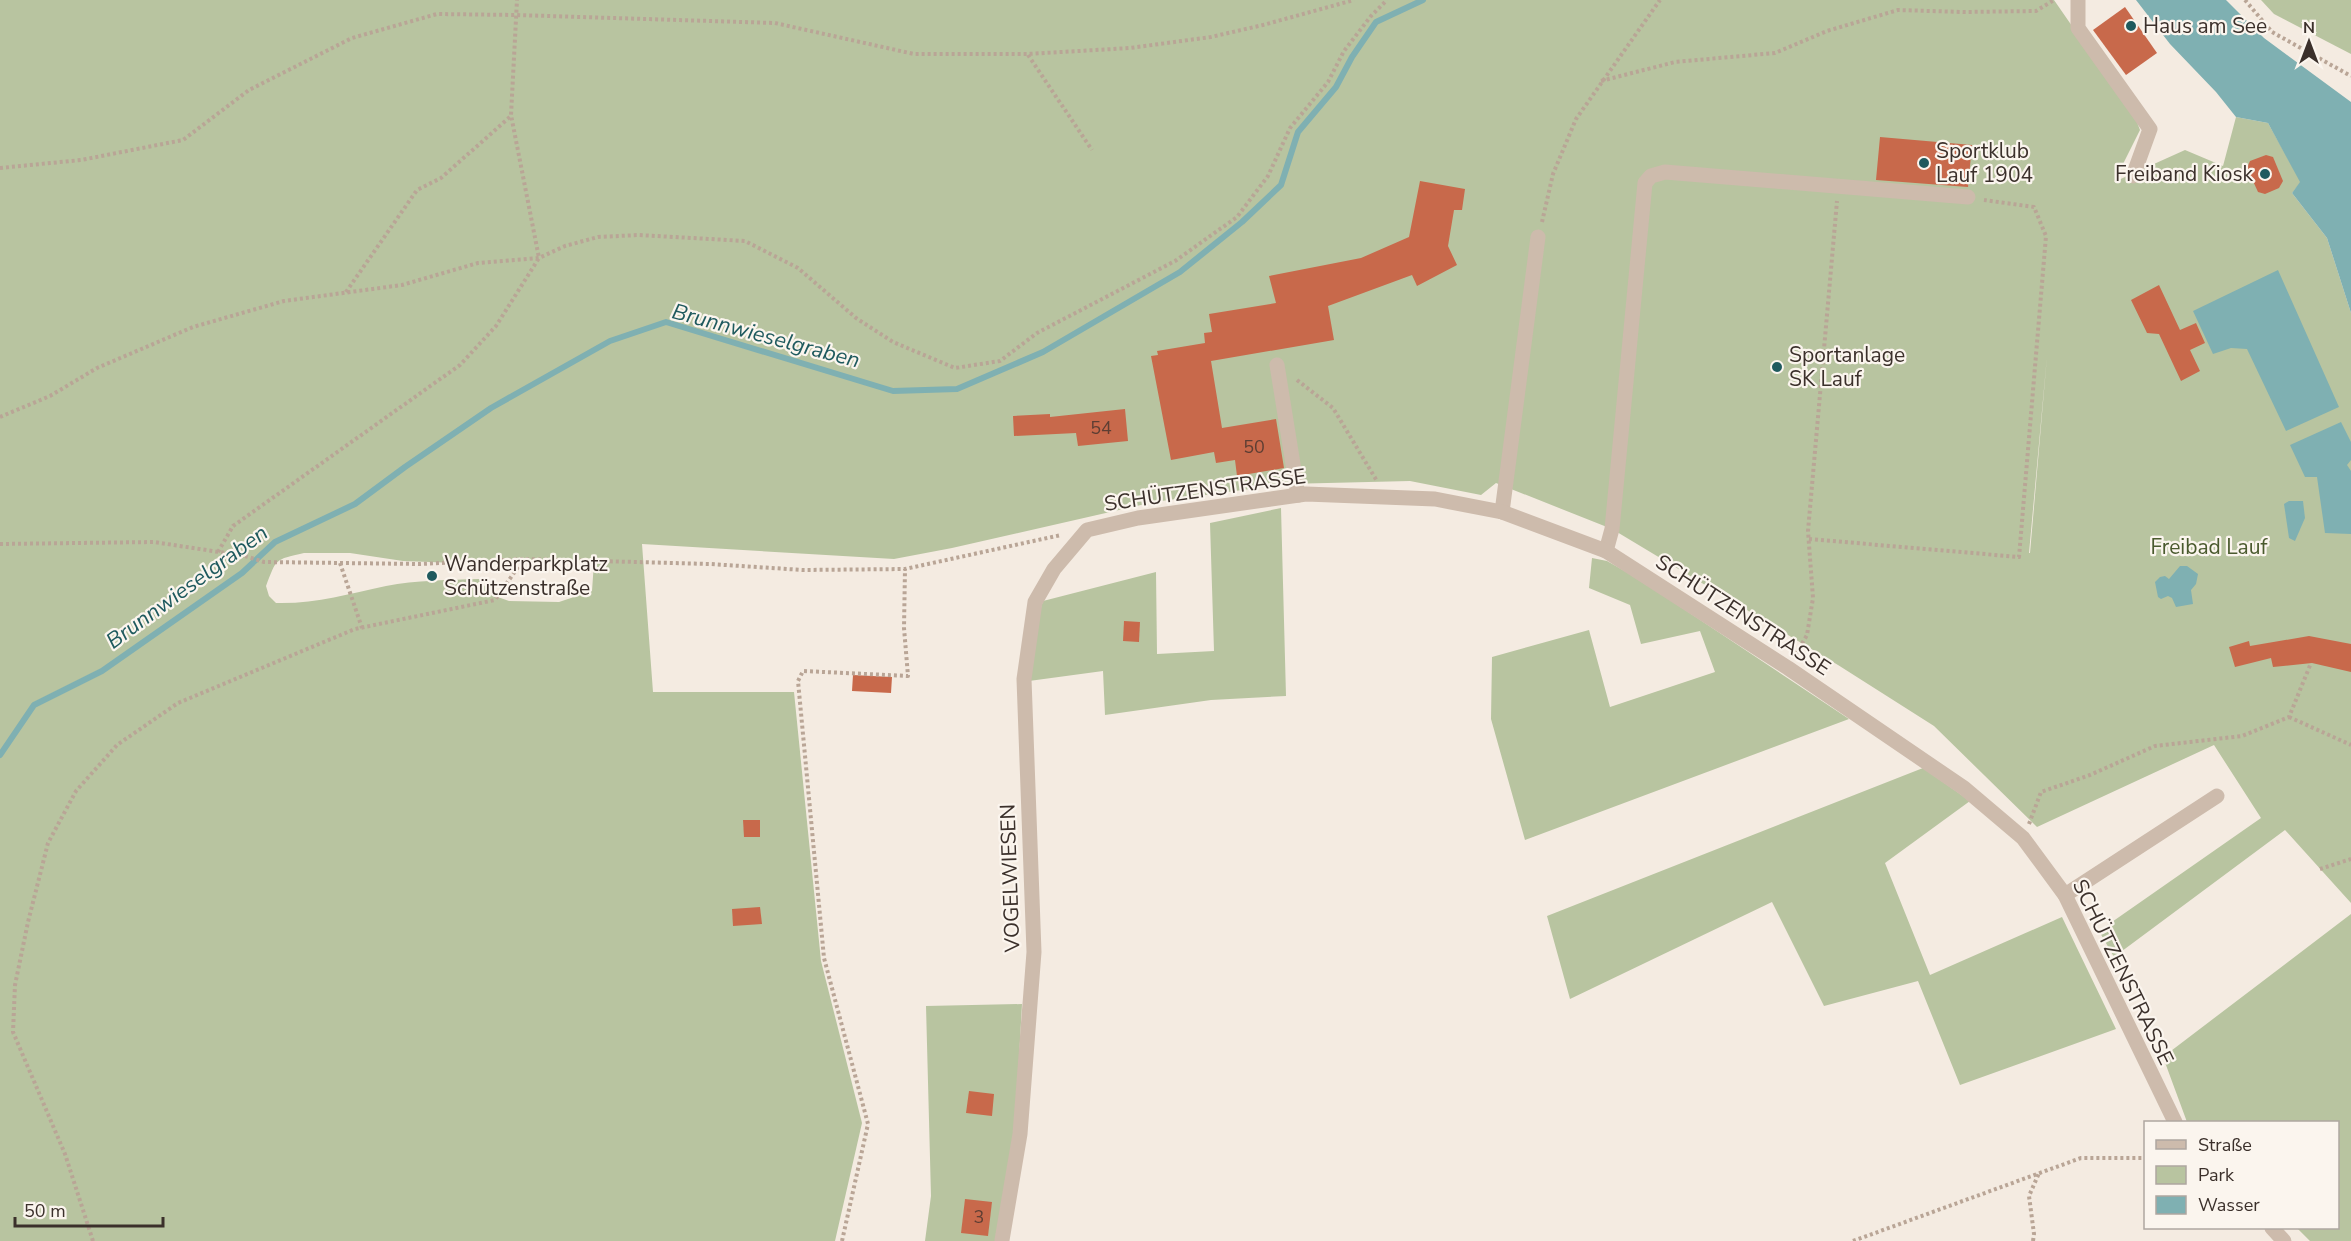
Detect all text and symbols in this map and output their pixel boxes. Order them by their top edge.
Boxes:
place label: Haus am See [2143,12,2267,40]
north arrow [2279,12,2339,72]
text: N [2303,17,2315,39]
marker: Haus am See [2124,19,2138,33]
place label: Sportklub Lauf 1904 [1936,137,2033,189]
marker: Sportklub Lauf 1904 [1917,156,1931,170]
place label: Freiband Kiosk [2115,160,2253,188]
marker: Freiband Kiosk [2258,167,2272,181]
water label: Brunnwieselgraben [669,296,863,376]
place label: Sportanlage SK Lauf [1789,341,1905,393]
marker: Sportanlage SK Lauf [1770,360,1784,374]
house number: 54 [1090,416,1112,440]
house number: 50 [1243,435,1265,459]
street label: SCHÜTZENSTRASSE [1102,462,1308,518]
water label: Brunnwieselgraben [100,518,274,656]
park label: Freibad Lauf [2150,533,2269,561]
street label: SCHÜTZENSTRASSE [1650,548,1836,682]
place label: Wanderparkplatz Schützenstraße [444,550,608,602]
marker: Wanderparkplatz Schützenstraße [425,569,439,583]
street label: VOGELWIESEN [993,803,1027,954]
street label: SCHÜTZENSTRASSE [2066,874,2180,1070]
legend [2144,1121,2339,1229]
text: Straße [2198,1133,2252,1157]
text: Park [2198,1163,2235,1187]
scale bar [15,1190,164,1228]
text: Wasser [2198,1193,2260,1217]
text: 50 m [24,1199,66,1223]
house number: 3 [974,1205,984,1229]

